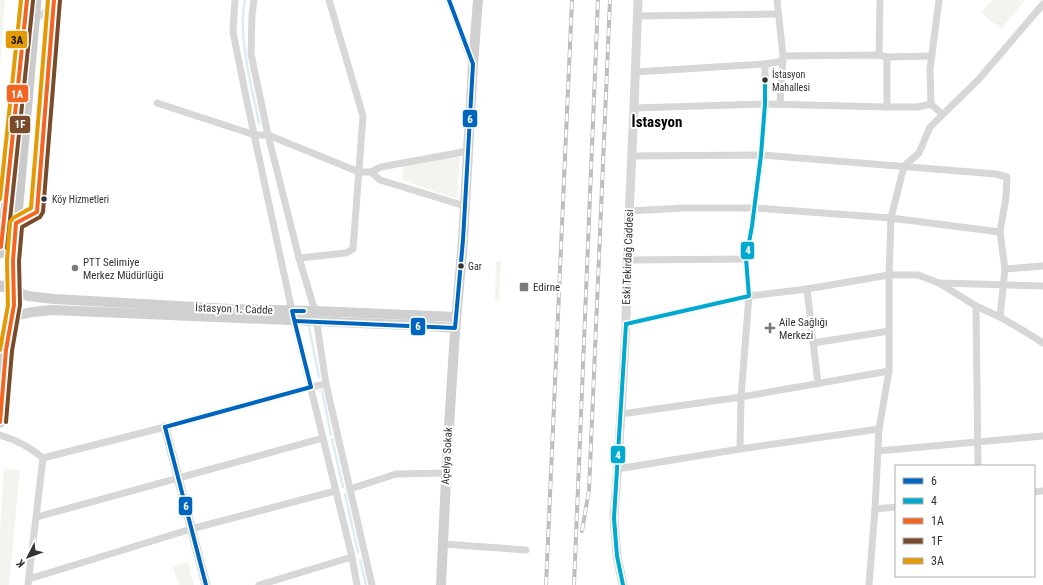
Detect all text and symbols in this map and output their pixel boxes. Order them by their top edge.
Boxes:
line badge: 3A [5,30,28,49]
text: 3A [11,34,23,47]
place label: İstasyon Mahallesi [772,68,810,93]
marker: İstasyon Mahallesi [760,75,770,85]
line badge: 1A [6,84,29,103]
text: 1A [11,88,23,101]
line badge: 6 [462,109,478,128]
text: 6 [467,113,473,126]
district label: İstasyon [632,113,682,131]
line badge: 1F [9,115,31,134]
text: 1F [15,118,25,131]
marker: Köy Hizmetleri [39,194,49,204]
place label: Köy Hizmetleri [52,194,109,205]
street label: Eski Tekirdağ Caddesi [620,209,636,305]
line badge: 4 [740,241,755,260]
text: 4 [745,244,751,257]
place label: PTT Selimiye Merkez Müdürlüğü [83,256,164,282]
marker: Gar [456,261,466,271]
place label: Gar [468,261,482,272]
marker: PTT Selimiye Merkez Müdürlüğü [70,263,80,273]
marker: Edirne [518,281,530,293]
place label: Edirne [533,281,560,294]
street label: İstasyon 1. Cadde [195,301,273,317]
place label: Aile Sağlığı Merkezi [779,316,828,342]
line badge: 6 [410,317,426,336]
text: 6 [415,320,421,333]
marker: Aile Sağlığı Merkezi [764,322,776,334]
street label: Açelya Sokak [439,427,455,485]
line badge: 4 [610,445,626,464]
text: 4 [615,449,621,462]
legend [895,465,1035,577]
text: 6 [931,474,937,488]
text: 4 [931,494,937,508]
line badge: 6 [178,496,193,516]
text: 6 [183,500,189,513]
text: 1A [931,514,944,528]
text: 1F [931,534,943,548]
north arrow [8,537,48,577]
text: 3A [931,554,944,568]
text: K [13,556,28,570]

